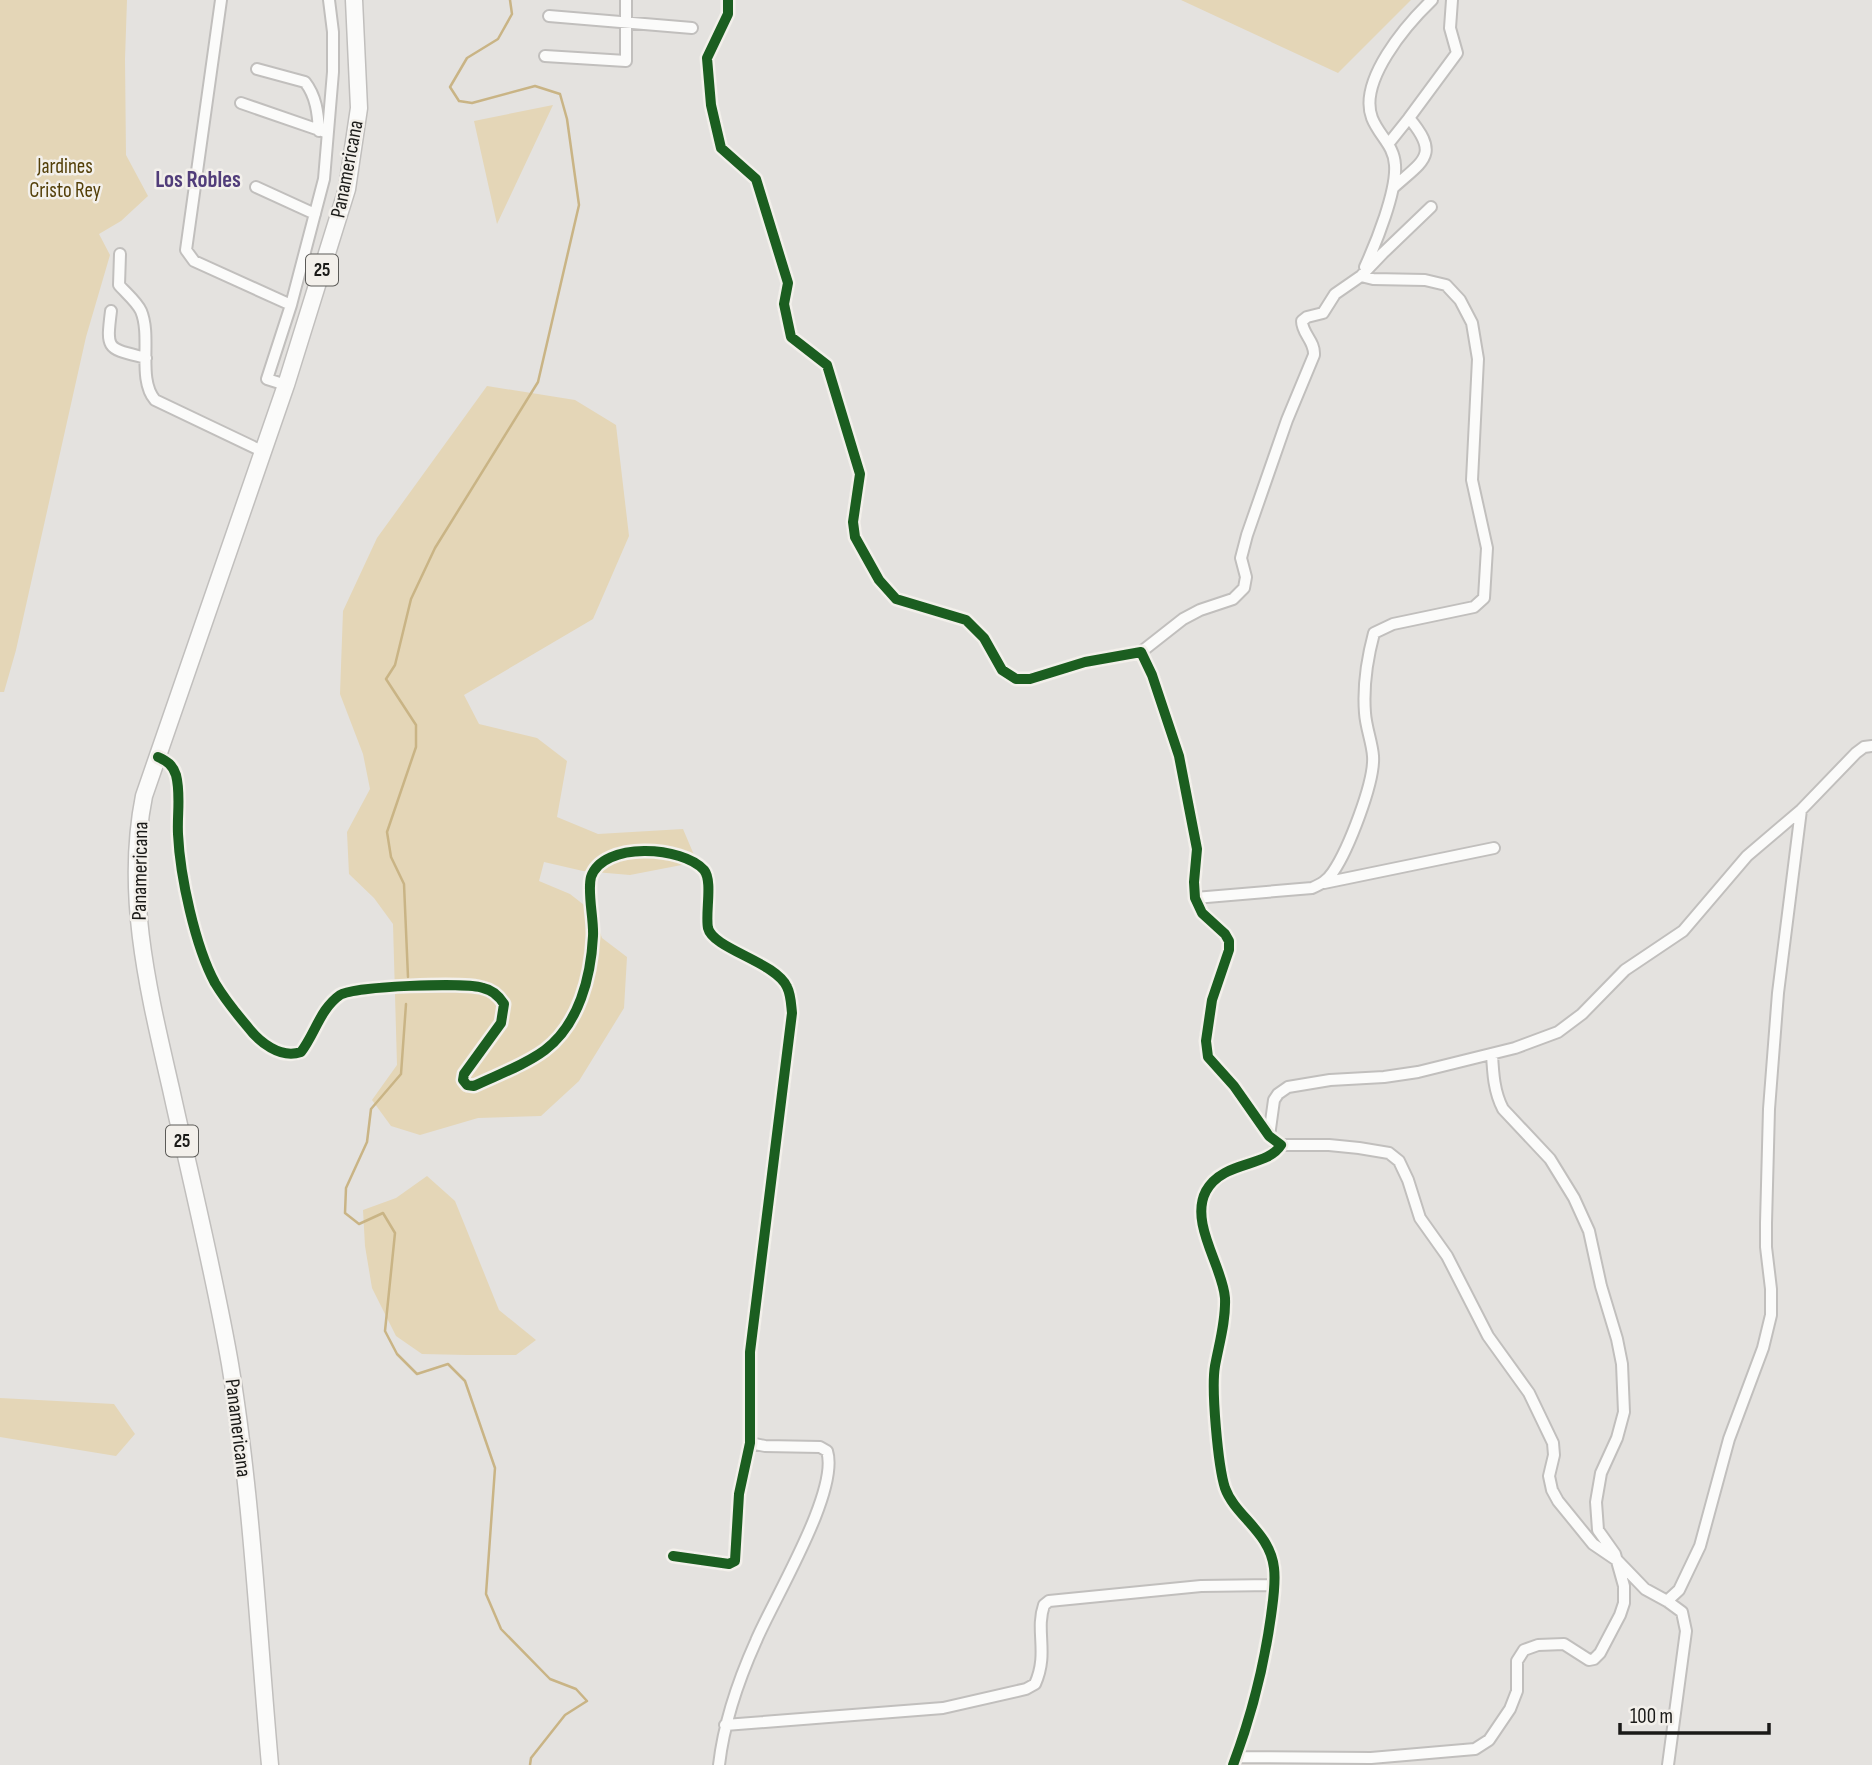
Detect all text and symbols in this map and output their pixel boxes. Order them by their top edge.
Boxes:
street label: Panamericana [325,118,369,220]
park label: Jardines Cristo Rey [29,154,101,203]
district label: Los Robles [155,166,241,194]
road number: 25 [306,254,338,286]
street label: Panamericana [127,821,153,921]
road number: 25 [166,1126,198,1156]
street label: Panamericana [220,1377,256,1479]
scale bar [1620,1692,1769,1736]
text: 100 m [1630,1704,1673,1729]

